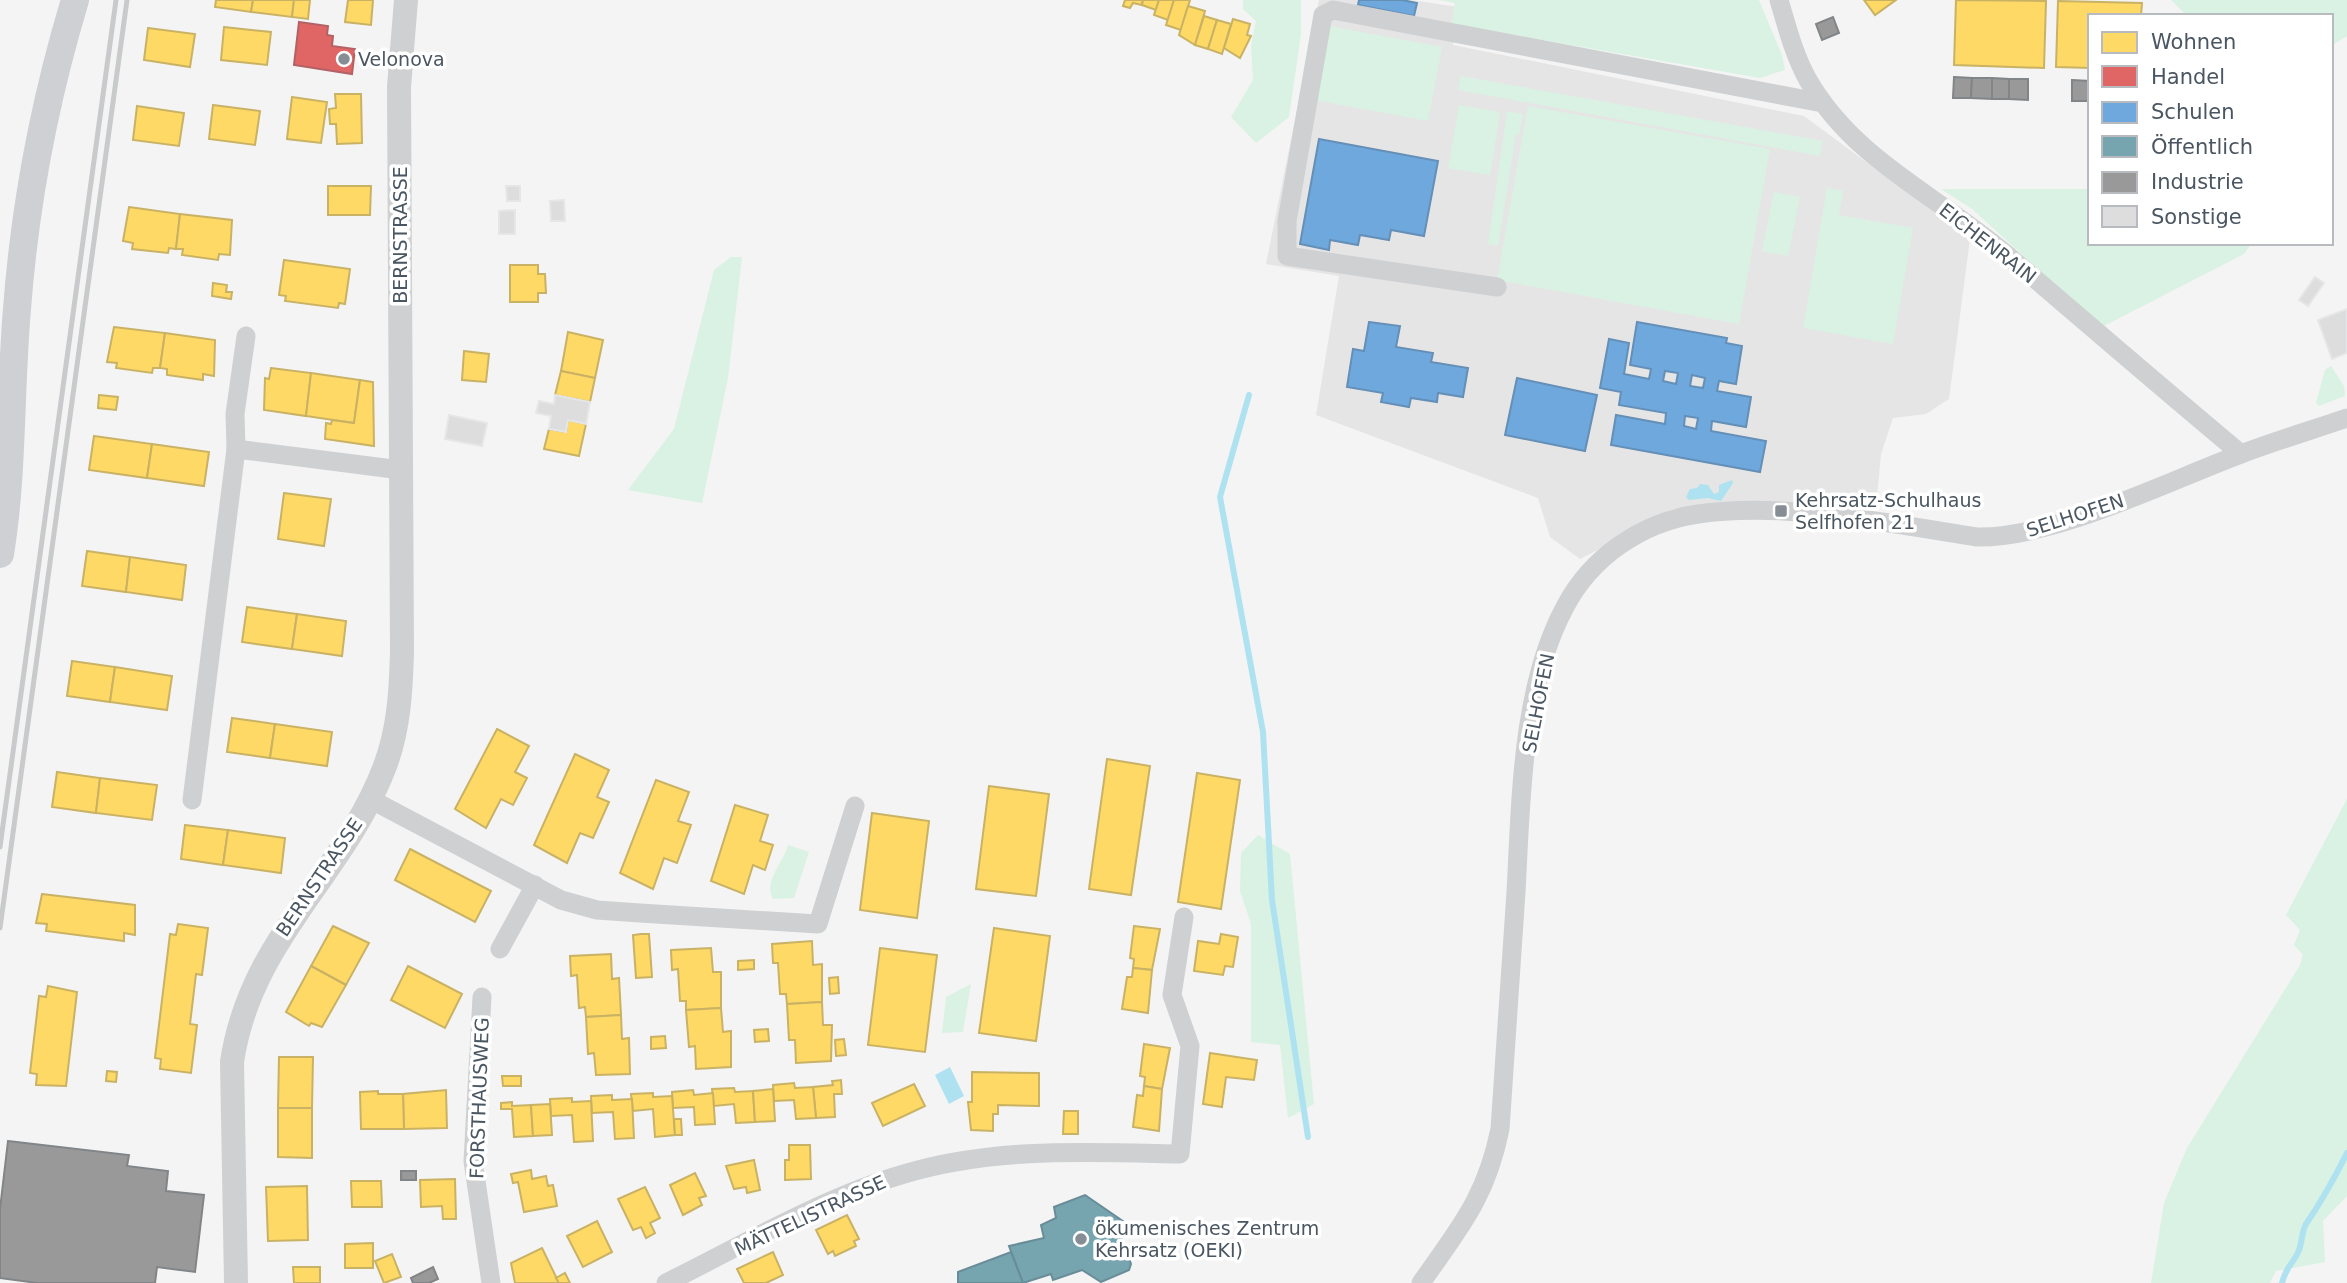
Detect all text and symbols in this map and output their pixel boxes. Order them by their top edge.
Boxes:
legend [2088,14,2333,245]
text: Wohnen [2151,30,2236,54]
place label: Velonova [358,48,445,70]
marker: Velonova [336,51,352,67]
text: Handel [2151,65,2225,89]
text: Schulen [2151,100,2235,124]
text: Öffentlich [2151,134,2253,159]
street label: BERNSTRASSE [389,166,411,304]
text: Industrie [2151,170,2244,194]
street label: EICHENRAIN [1935,198,2041,288]
text: Sonstige [2151,205,2242,229]
place label: Kehrsatz-Schulhaus Selfhofen 21 [1795,489,1981,533]
street label: SELHOFEN [2024,489,2126,541]
marker: Kehrsatz-Schulhaus Selfhofen 21 [1773,503,1789,519]
street label: SELHOFEN [1518,651,1558,755]
street label: BERNSTRASSE [271,814,367,940]
street label: FORSTHAUSWEG [465,1017,493,1179]
street label: MÄTTELISTRASSE [731,1170,889,1260]
place label: ökumenisches Zentrum Kehrsatz (OEKI) [1095,1217,1319,1261]
marker: ökumenisches Zentrum Kehrsatz (OEKI) [1073,1231,1089,1247]

